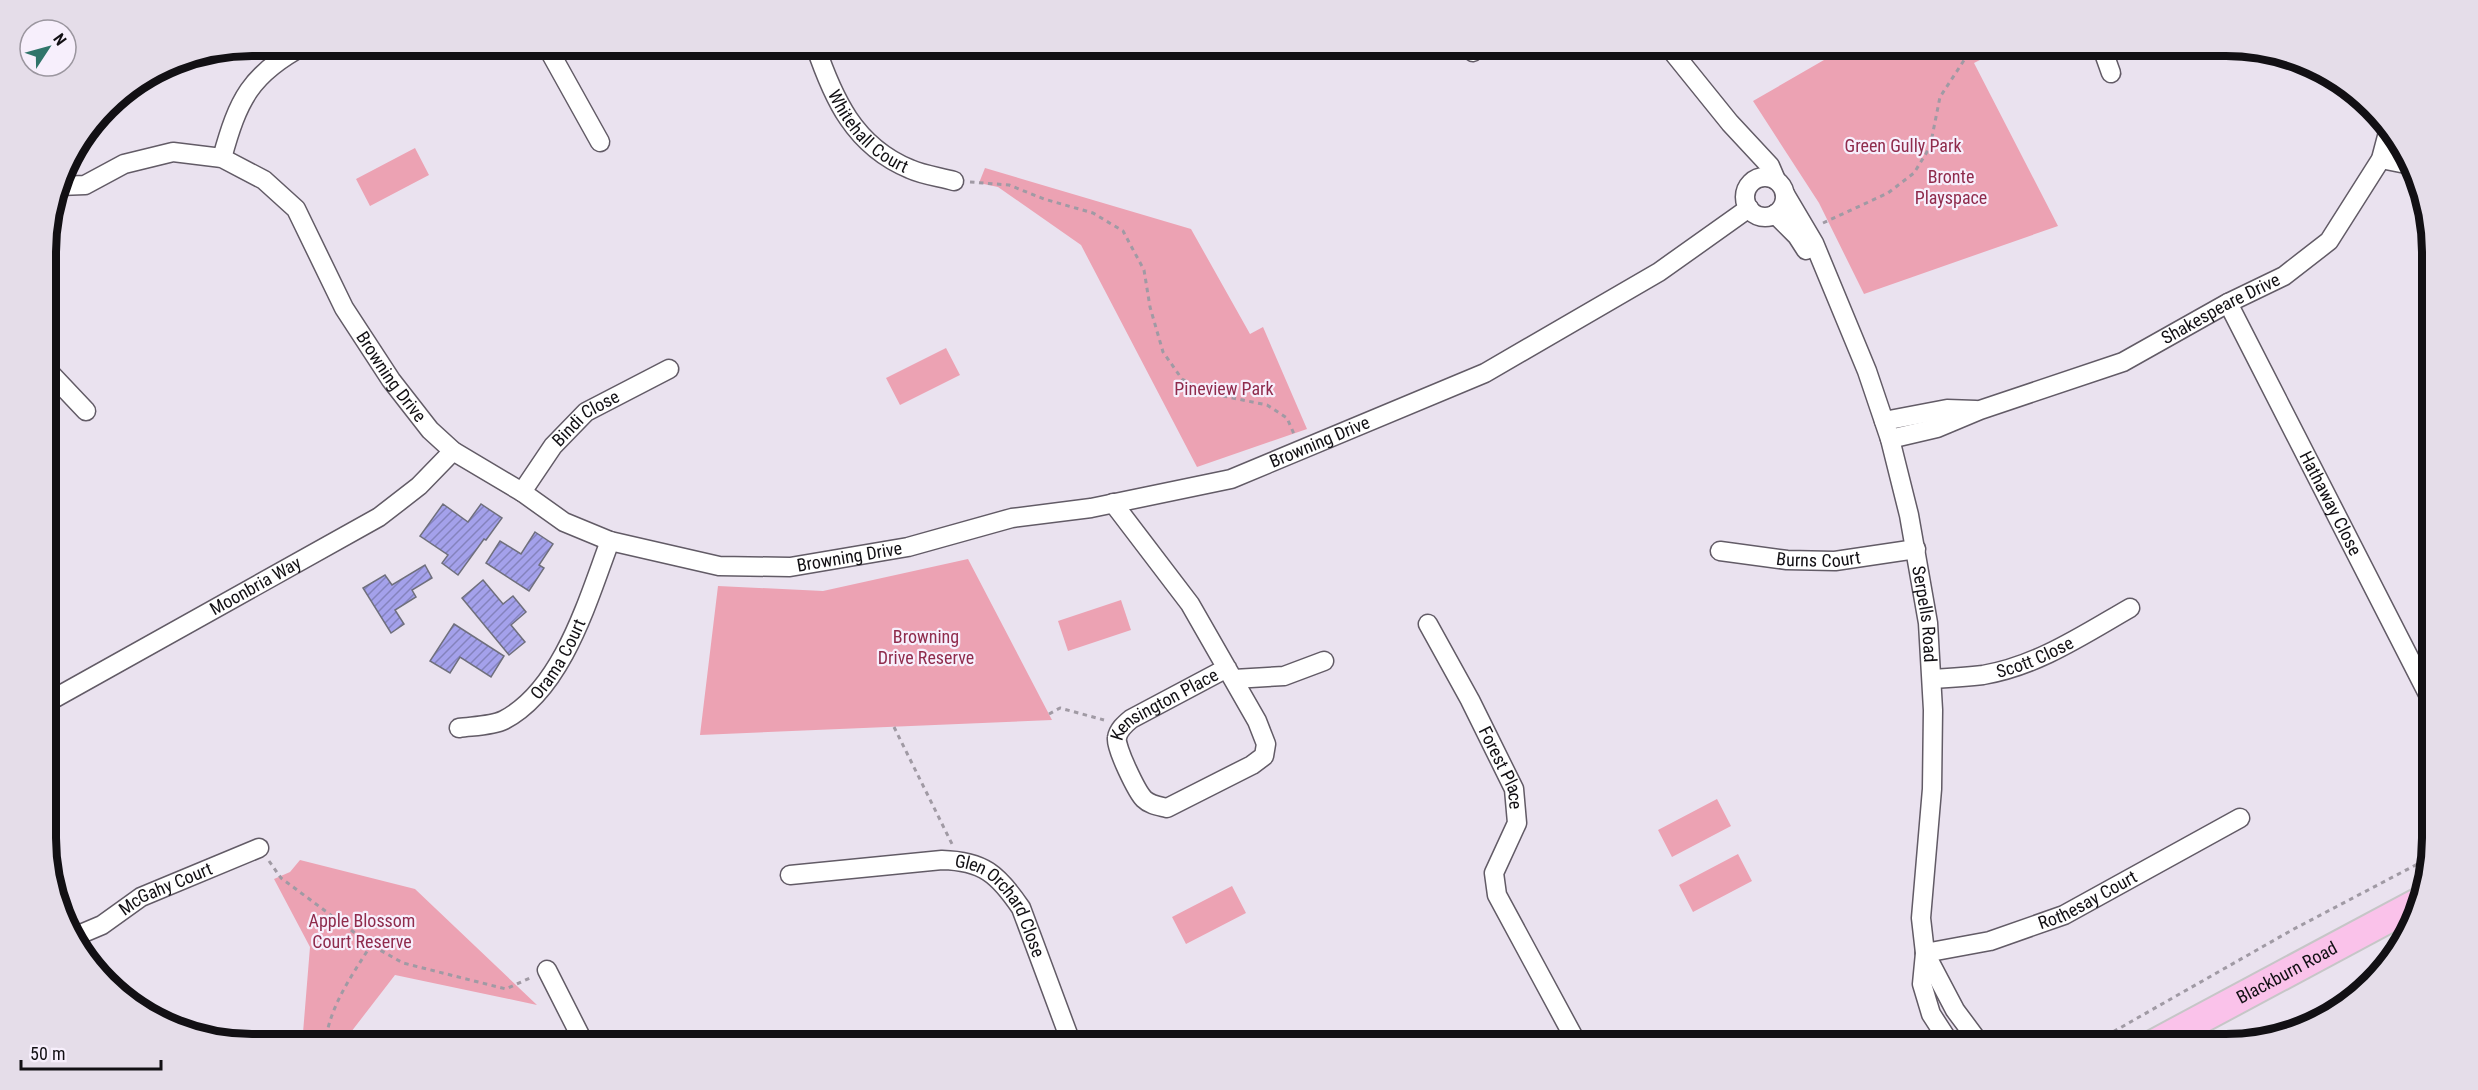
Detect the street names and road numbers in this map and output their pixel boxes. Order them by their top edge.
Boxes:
street label: Whitehall Court [824,86,912,177]
street label: Shakespeare Drive [2157,269,2283,348]
street label: Browning Drive [352,327,431,426]
street label: Bindi Close [548,386,623,450]
street label: Browning Drive [1266,411,1373,472]
street label: Hathaway Close [2295,447,2366,559]
street label: Browning Drive [795,537,904,576]
street label: Burns Court [1775,546,1862,571]
street label: Moonbria Way [206,551,305,619]
street label: Serpells Road [1908,564,1941,663]
street label: Orama Court [526,616,589,703]
street label: Scott Close [1994,632,2077,682]
street label: Kensington Place [1106,664,1222,743]
street label: Forest Place [1475,723,1527,810]
street label: Glen Orchard Close [954,850,1049,960]
street label: McGahy Court [115,858,215,919]
street label: Rothesay Court [2035,866,2140,933]
street label: Blackburn Road [2233,937,2341,1008]

